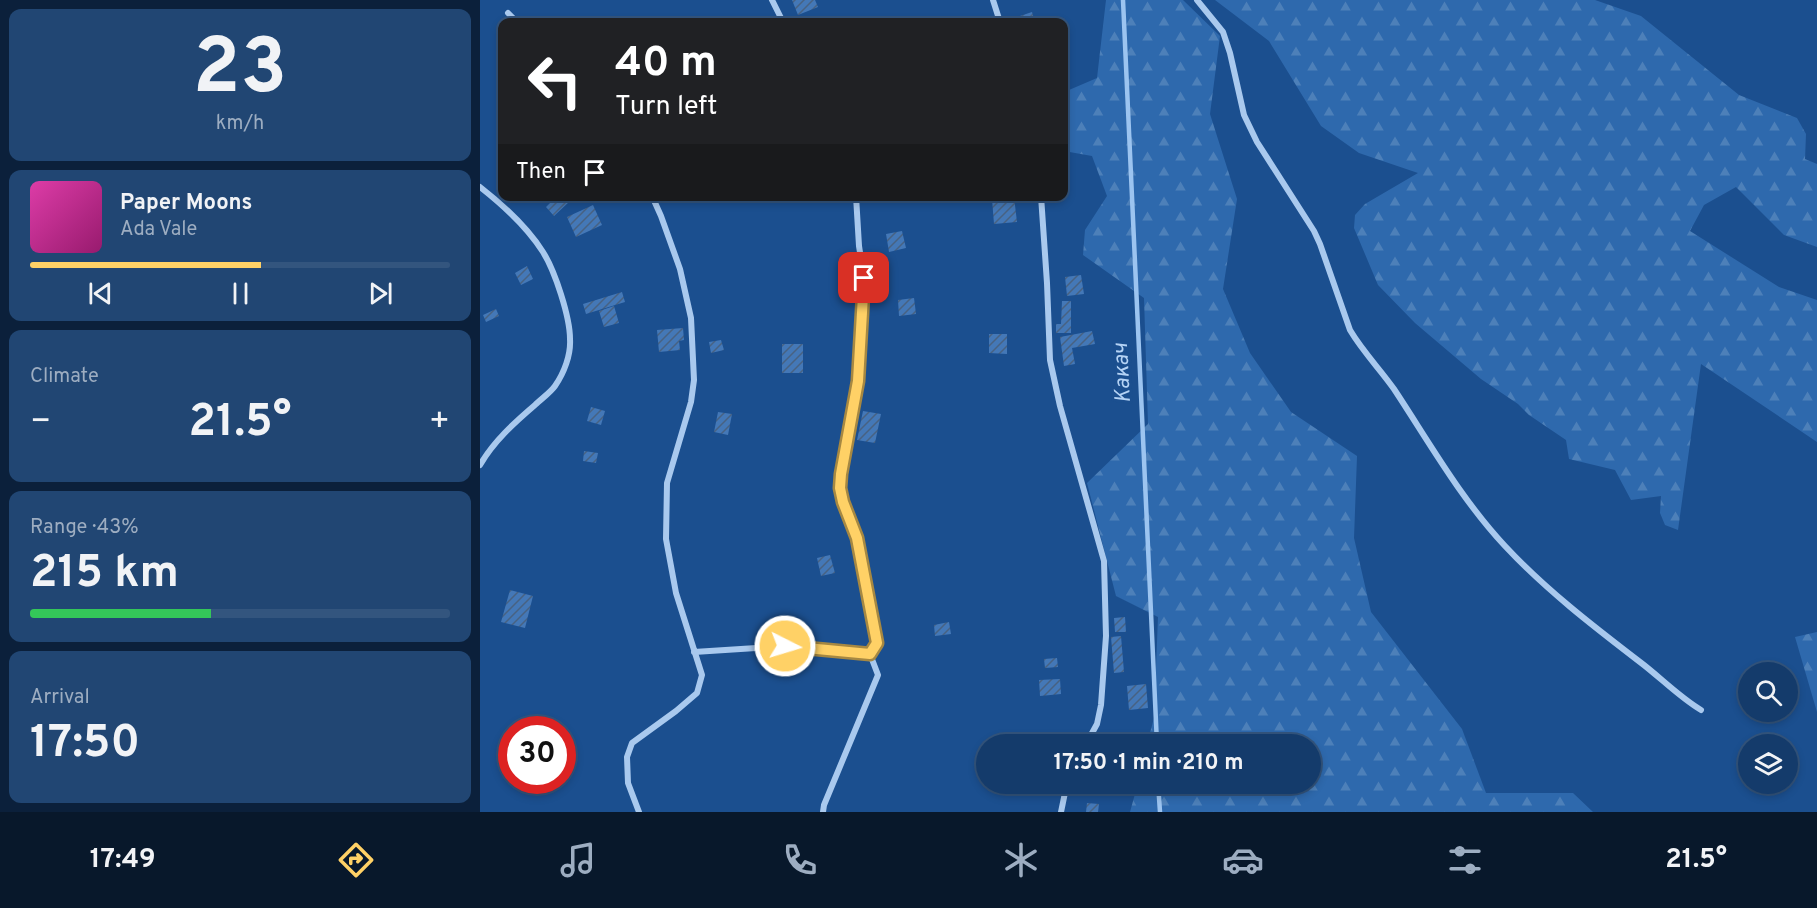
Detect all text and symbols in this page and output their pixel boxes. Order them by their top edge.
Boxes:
text: 23 [193,22,287,121]
text: 40 m [615,38,717,91]
icon: left [516,42,594,120]
text: Turn left [615,90,717,124]
text: km/h [216,111,264,137]
icon: arrive [578,156,611,189]
text: Then [516,159,566,186]
text: Paper Moons [120,190,252,217]
text: Ada Vale [120,217,197,243]
pin [838,252,889,303]
icon: arrive [847,261,880,294]
icon: previous [84,277,117,310]
icon: pause [224,277,257,310]
icon: next [364,277,397,310]
water label: Какач [1108,341,1138,404]
text: Climate [30,364,99,390]
text: 21.5° [189,395,291,452]
text: − [30,402,51,444]
text: + [429,402,450,444]
text: Range · 43% [30,515,139,541]
text: 215 km [30,546,179,603]
position arrow [753,614,817,678]
map controls [1738,662,1798,794]
button: search [1738,662,1798,722]
text: Arrival [30,685,90,711]
text: 17:50 [30,716,140,773]
speed limit sign: 30 [498,716,576,794]
button: layers [1738,734,1798,794]
text: 17:50 · 1 min · 210 m [1053,750,1244,777]
icon: directions [335,839,377,881]
icon: music [557,839,599,881]
icon: phone [779,839,821,881]
icon: climate [1000,839,1042,881]
icon: car [1222,839,1264,881]
icon: filters [1444,839,1486,881]
text: 17:49 [90,843,156,877]
text: 21.5° [1665,843,1727,877]

